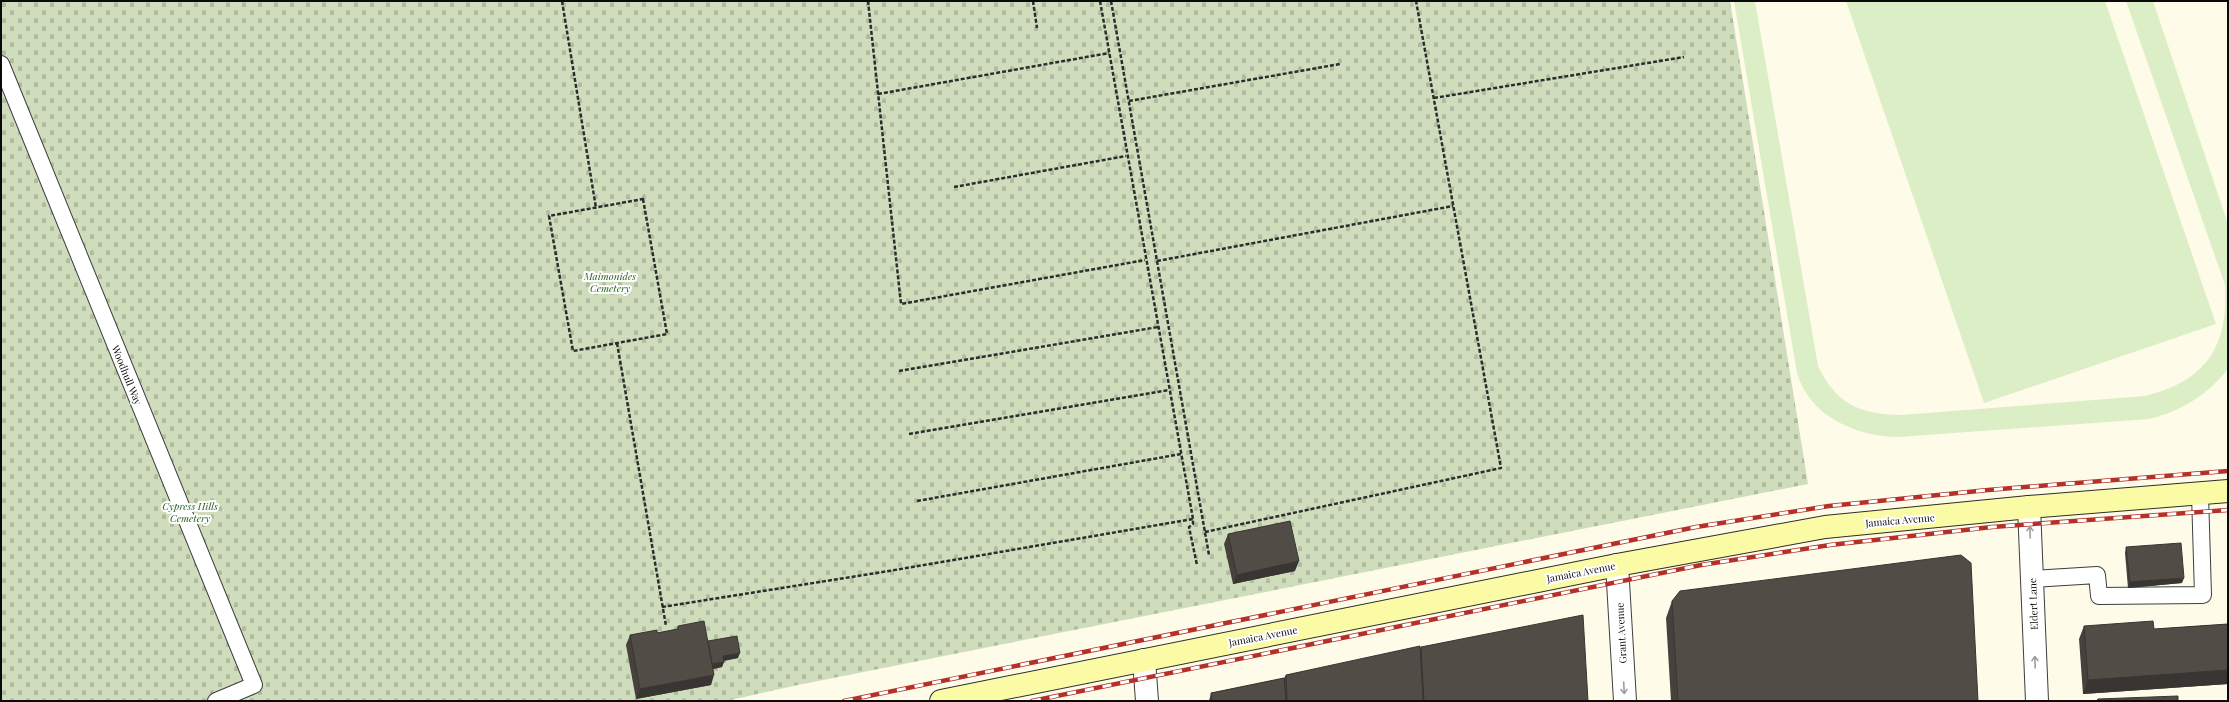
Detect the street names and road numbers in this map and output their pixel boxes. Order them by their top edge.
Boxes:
street label: Woodhull Way [108,342,145,407]
street label: Jamaica Avenue [1864,510,1935,530]
street label: Jamaica Avenue [1544,558,1617,586]
street label: Eldert Lane [2025,578,2041,630]
street label: Grant Avenue [1612,602,1630,664]
street label: Jamaica Avenue [1226,622,1299,650]

